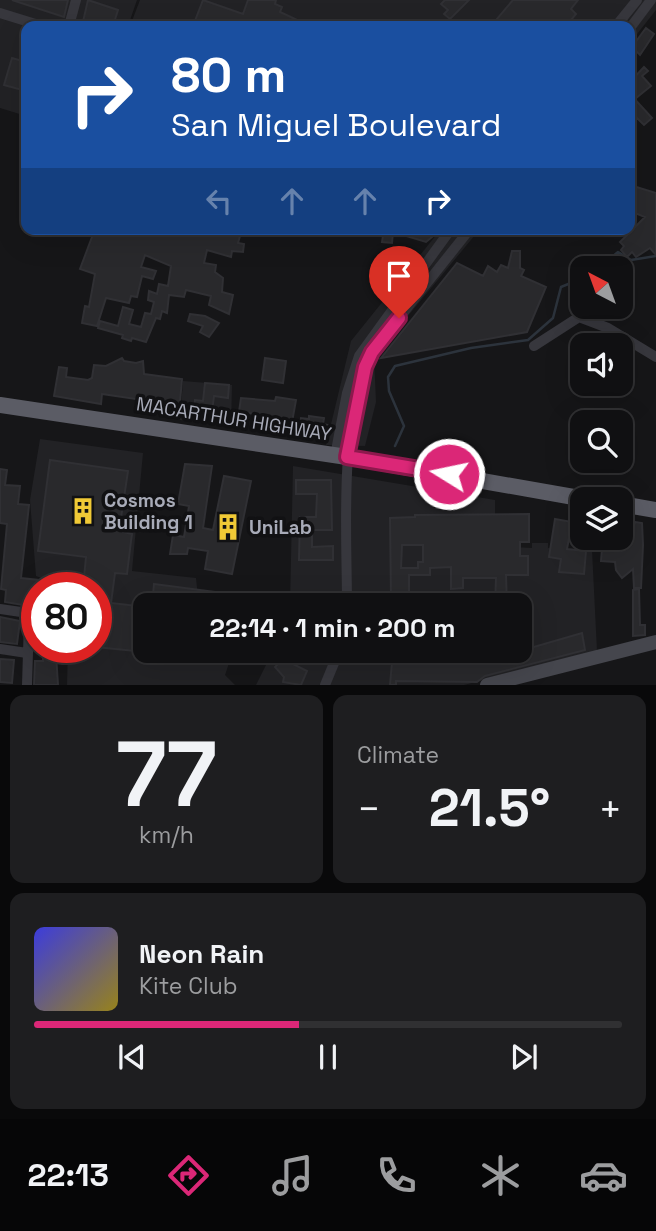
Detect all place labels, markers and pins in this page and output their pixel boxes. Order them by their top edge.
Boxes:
pin [369,246,429,318]
place label: Cosmos Building 1 [104,488,193,535]
building icon: Cosmos Building 1 [68,496,98,526]
building icon: UniLab [213,512,243,542]
place label: UniLab [249,515,312,540]

